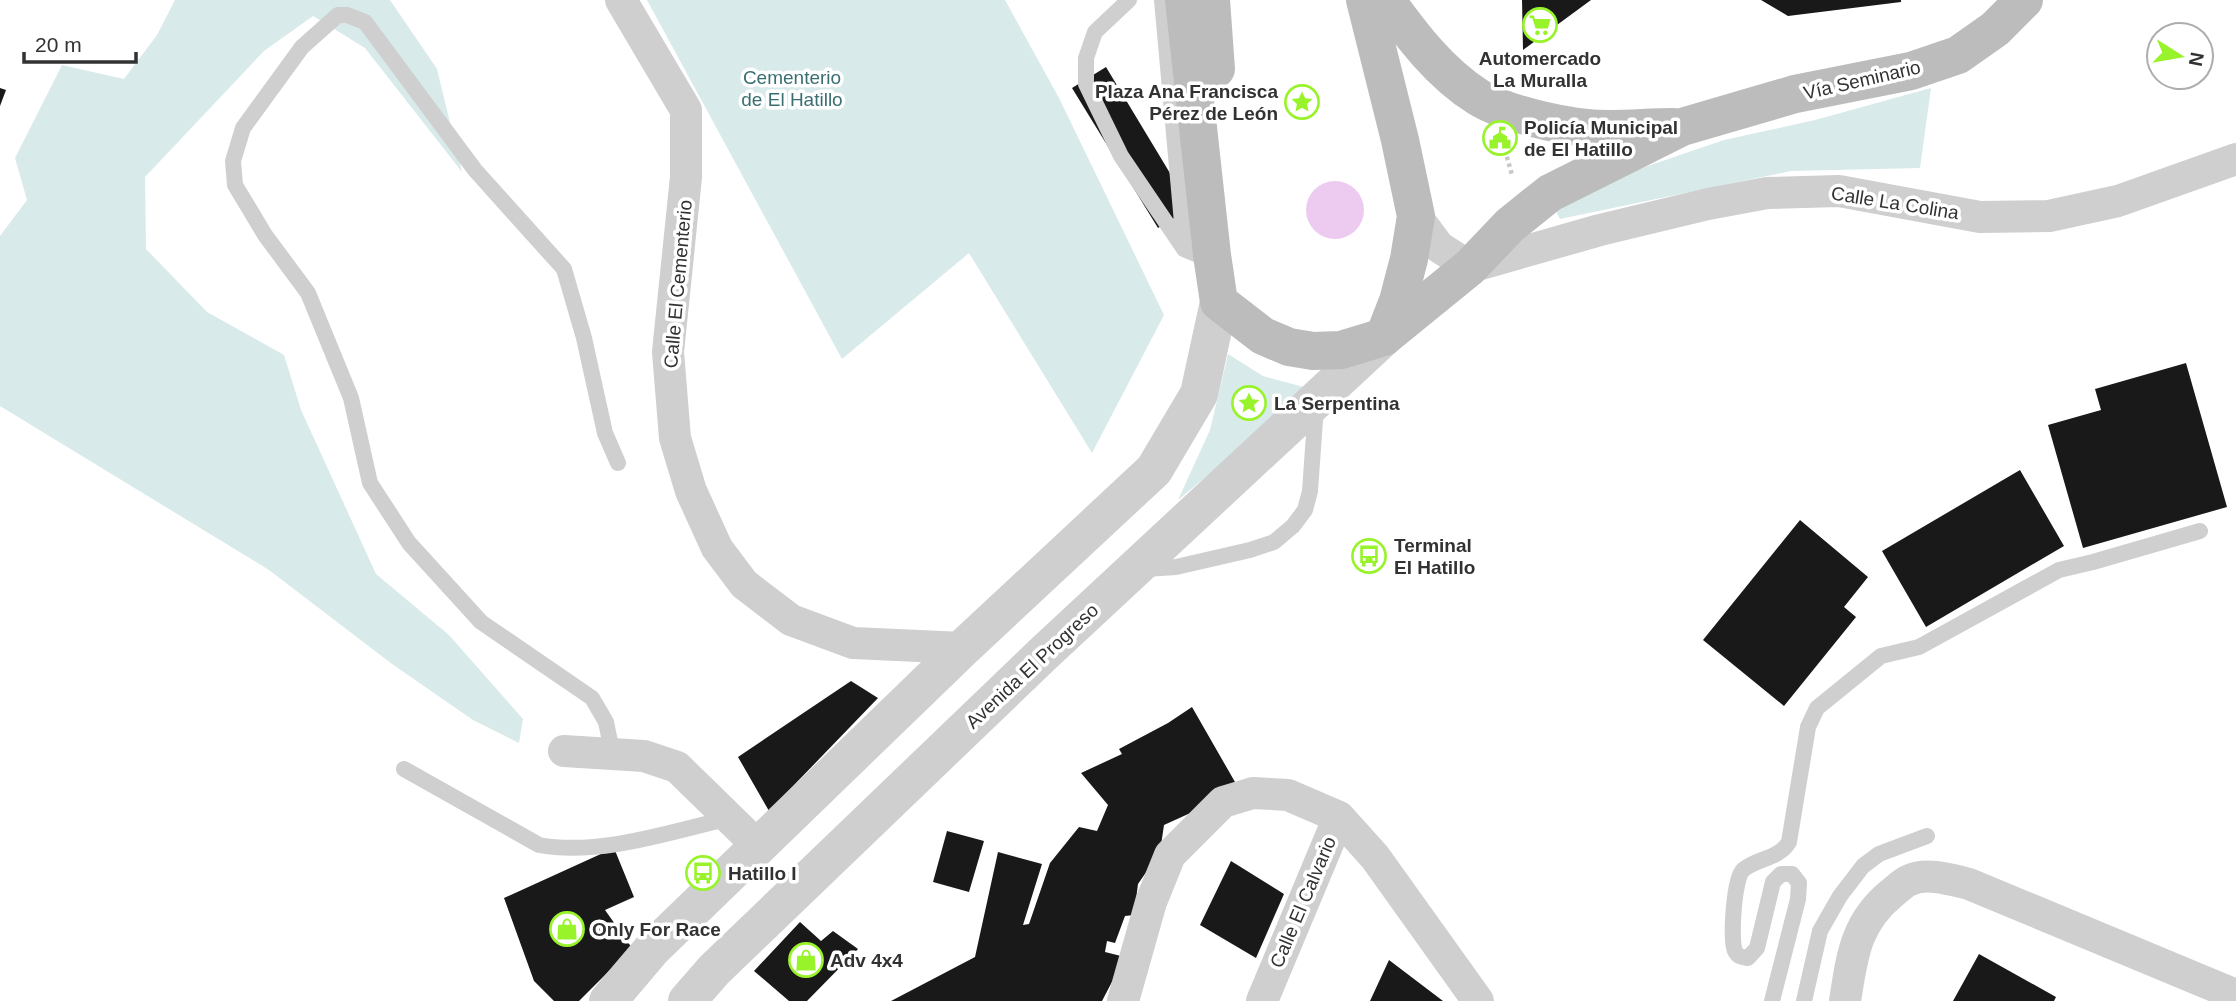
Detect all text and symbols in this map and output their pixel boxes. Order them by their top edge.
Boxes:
supermarket icon: Automercado La Muralla [1521,6,1559,44]
scale bar [24,21,136,65]
north arrow [2145,21,2215,91]
text: 20 m [35,33,82,56]
place label: Automercado La Muralla [1479,48,1601,91]
text: N [2185,50,2208,68]
street label: Vía Seminario [1801,56,1923,104]
park label: Cementerio de El Hatillo [741,67,843,110]
place label: Plaza Ana Francisca Pérez de León [1095,81,1278,124]
place icon: Plaza Ana Francisca Pérez de León [1283,83,1321,121]
place label: Policía Municipal de El Hatillo [1524,117,1678,160]
public building icon: Policía Municipal de El Hatillo [1481,119,1519,157]
street label: Calle La Colina [1830,183,1961,224]
street label: Calle El Cementerio [660,199,696,369]
place icon: La Serpentina [1230,384,1268,422]
place label: La Serpentina [1274,393,1400,414]
place label: Terminal El Hatillo [1394,535,1475,578]
bus stop icon: Terminal El Hatillo [1350,537,1388,575]
street label: Avenida El Progreso [962,599,1102,733]
street label: Calle El Calvario [1266,833,1340,971]
bus stop icon: Hatillo I [684,854,722,892]
place label: Hatillo I [728,863,797,884]
shop icon: Only For Race [548,910,586,948]
place label: Only For Race [592,919,721,940]
shop icon: Adv 4x4 [787,941,825,979]
place label: Adv 4x4 [830,950,903,971]

